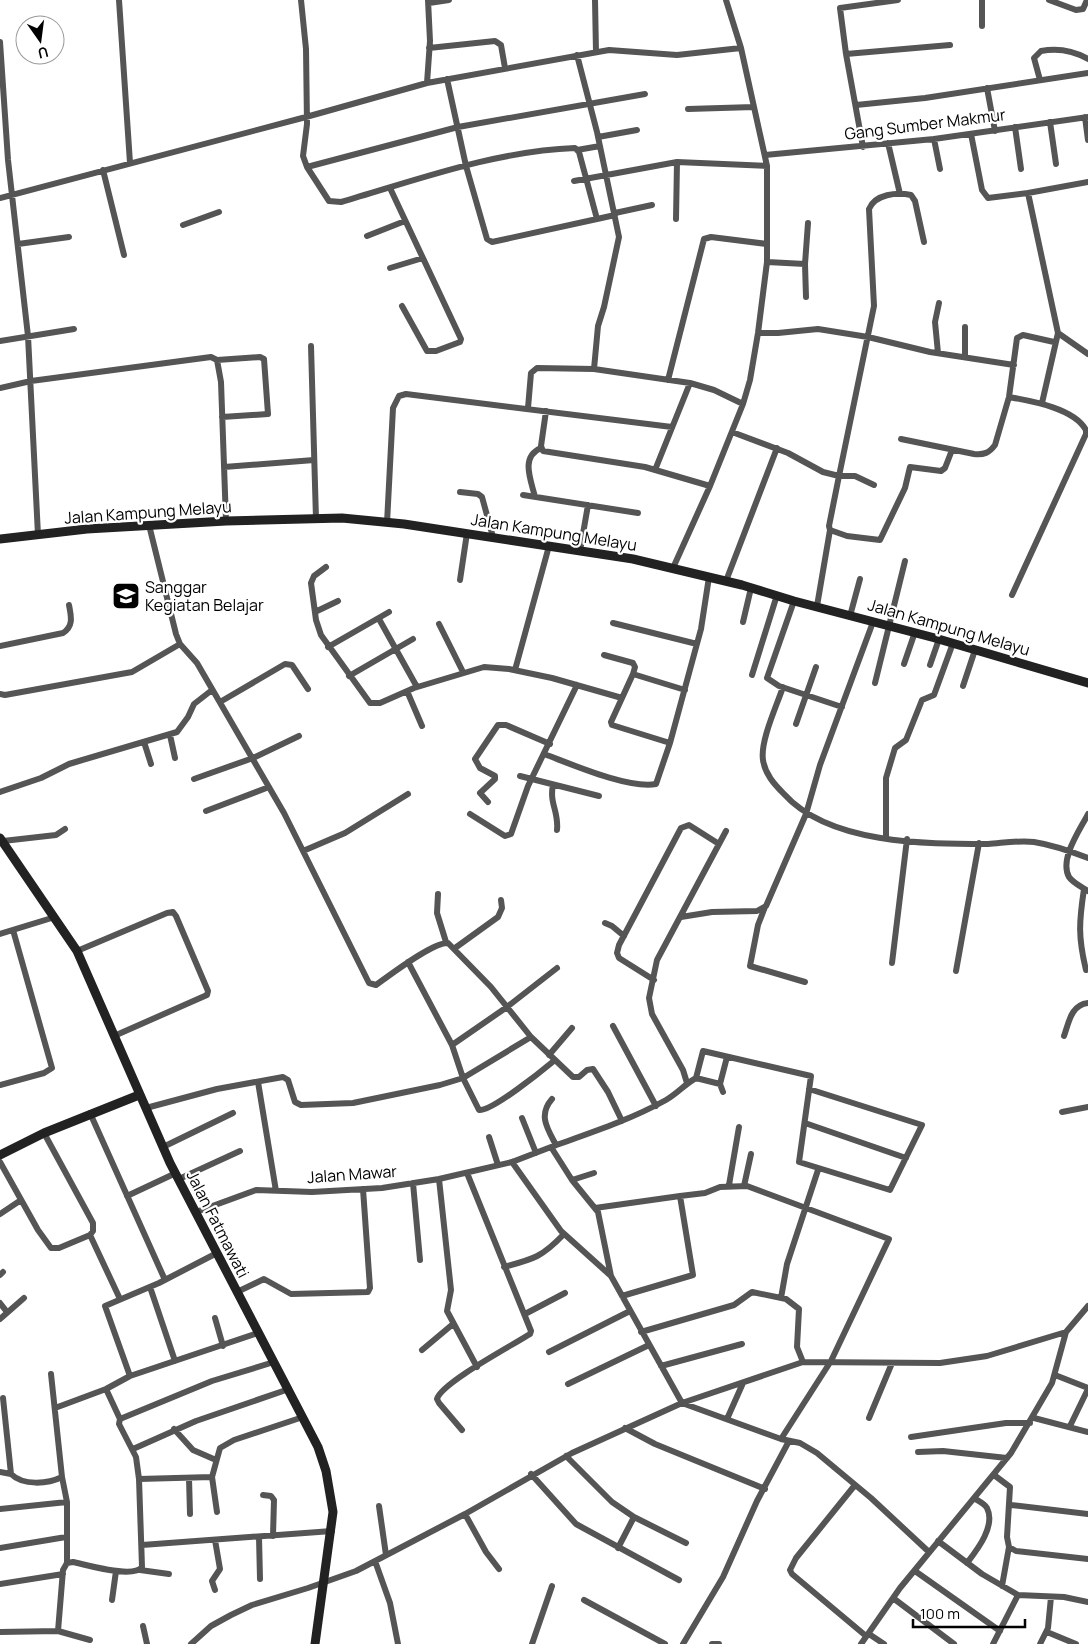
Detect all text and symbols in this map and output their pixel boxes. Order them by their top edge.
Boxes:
north arrow [15,15,65,65]
text: U [36,43,50,64]
street label: Gang Sumber Makmur [843,103,1007,145]
street label: Jalan Kampung Melayu [64,495,232,529]
street label: Jalan Kampung Melayu [469,508,639,556]
place label: Sanggar Kegiatan Belajar [145,576,264,616]
school or university icon: Sanggar Kegiatan Belajar [111,581,141,611]
street label: Jalan Kampung Melayu [865,593,1033,661]
street label: Jalan Mawar [306,1160,398,1188]
street label: Jalan Fatmawati [181,1167,255,1281]
scale bar [913,1596,1026,1628]
text: 100 m [920,1603,960,1624]

